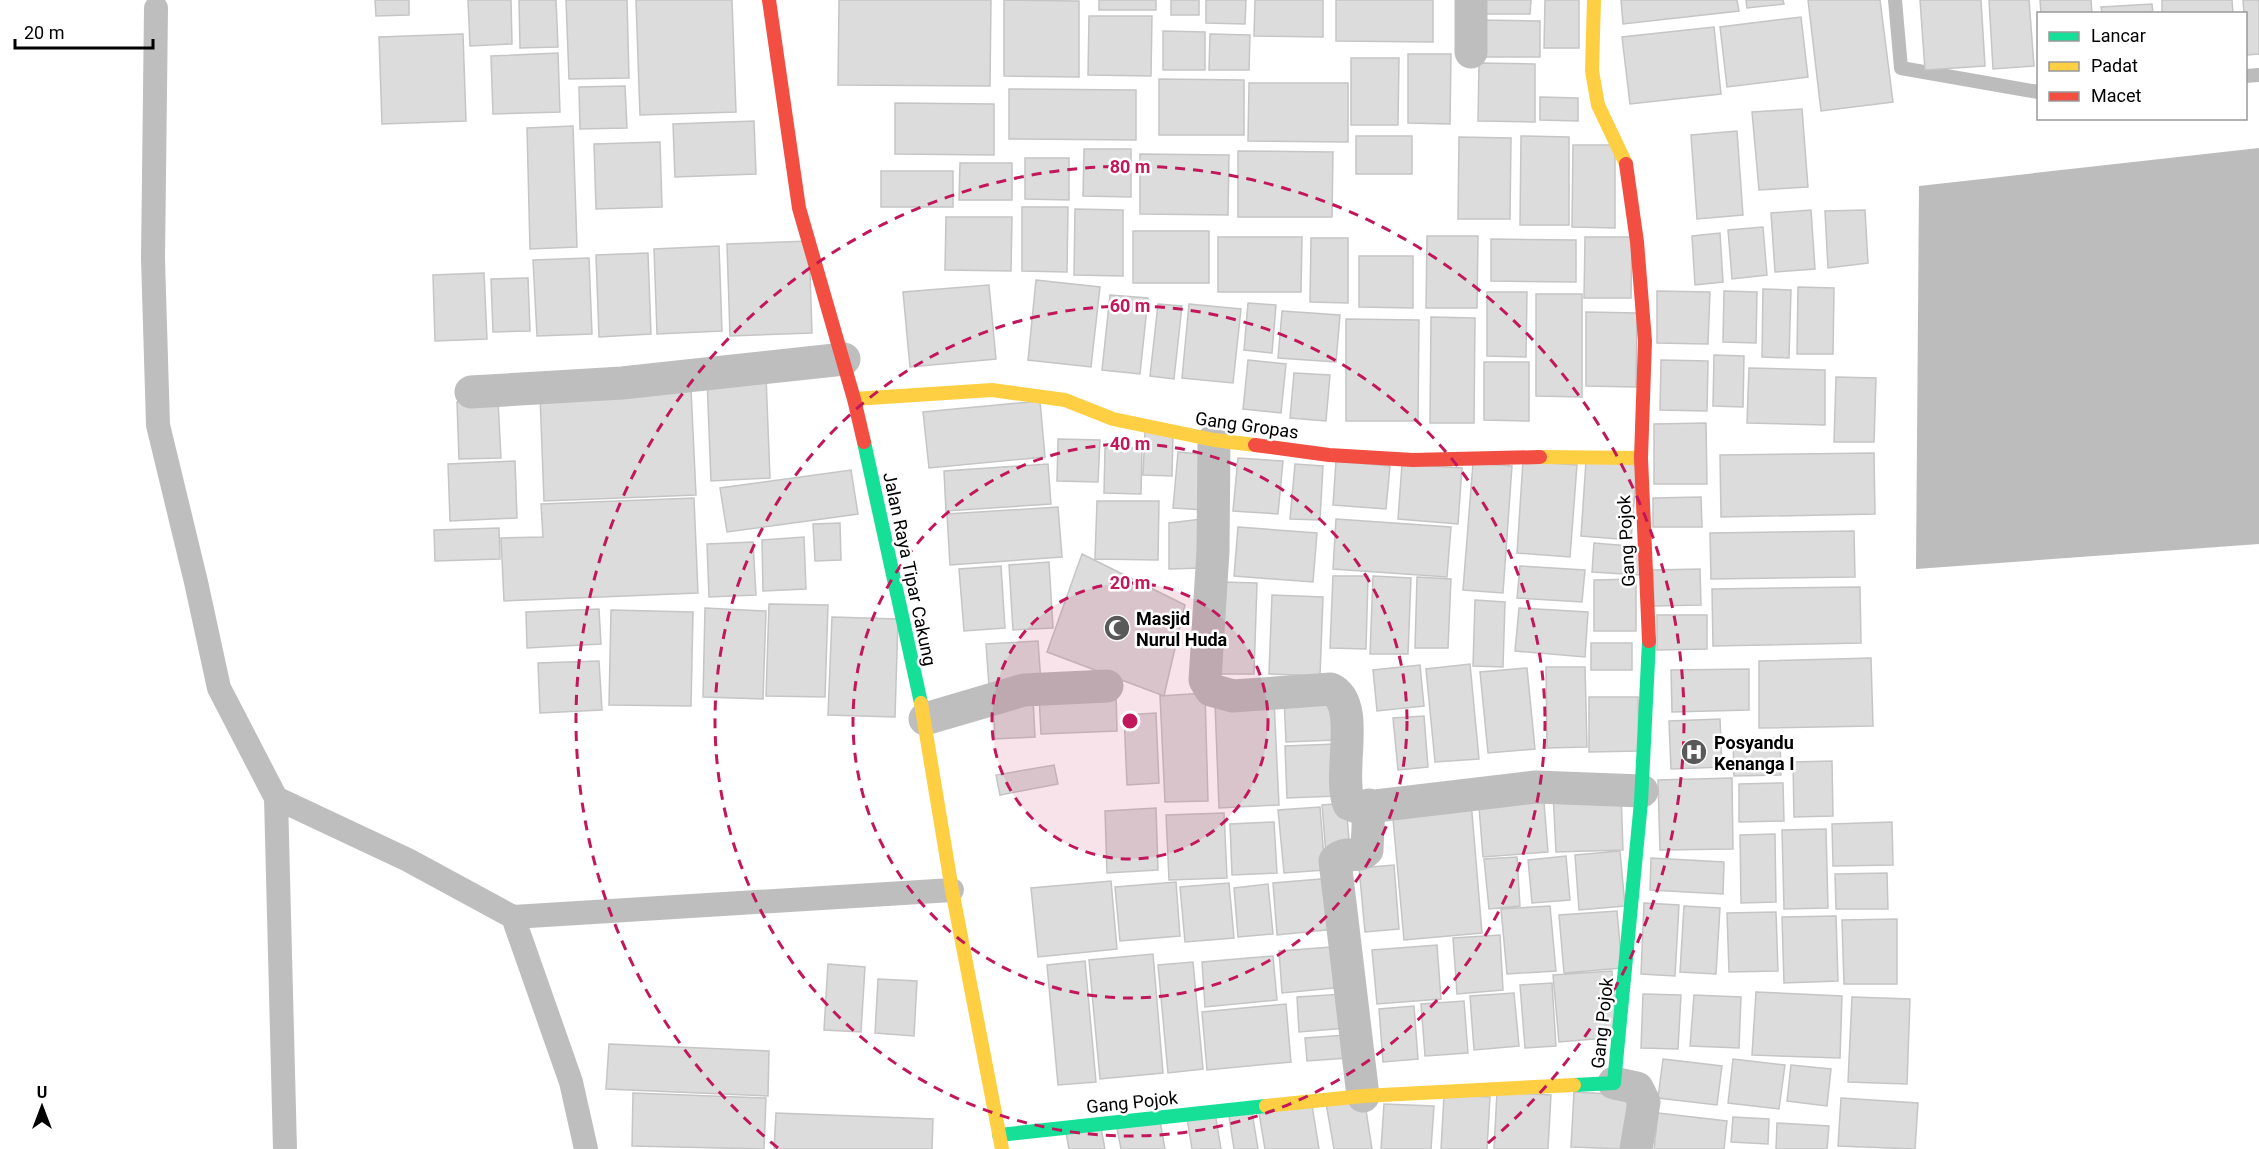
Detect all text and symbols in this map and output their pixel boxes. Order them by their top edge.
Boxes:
scale bar [15,12,153,50]
legend [2037,12,2247,120]
text: 20 m [24,22,64,43]
text: Lancar [2091,25,2146,46]
text: Padat [2091,55,2138,76]
text: Macet [2091,85,2141,106]
text: 80 m [1110,156,1150,177]
text: 60 m [1110,295,1150,316]
street label: Gang Gropas [1194,407,1300,443]
text: 40 m [1110,433,1150,454]
street label: Jalan Raya Tipar Cakung [879,470,941,668]
street label: Gang Pojok [1613,494,1639,587]
text: 20 m [1110,572,1150,593]
place label: Masjid Nurul Huda [1136,608,1228,650]
mosque icon: Masjid Nurul Huda [1102,613,1132,643]
centre of rings [1120,711,1140,731]
place label: Posyandu Kenanga I [1714,732,1794,774]
hospital icon: Posyandu Kenanga I [1679,737,1709,767]
street label: Gang Pojok [1587,975,1617,1070]
north arrow [12,1077,72,1137]
text: U [37,1083,47,1102]
street label: Gang Pojok [1085,1087,1180,1117]

